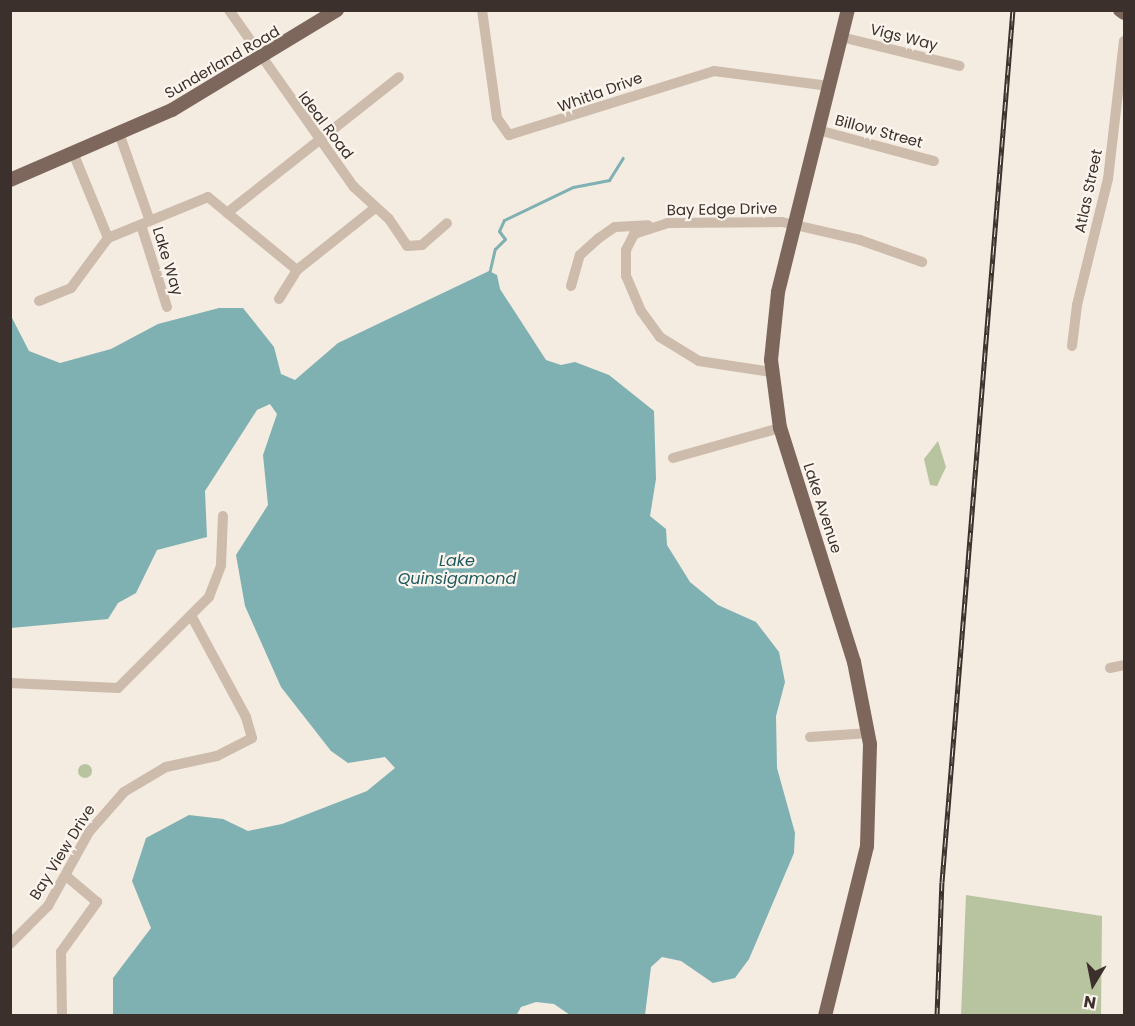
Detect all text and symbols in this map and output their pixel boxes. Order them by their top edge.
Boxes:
street label: Vigs Way [868,20,940,54]
street label: Sunderland Road [161,22,283,102]
street label: Whitla Drive [555,68,645,116]
street label: Ideal Road [295,88,357,162]
street label: Billow Street [833,111,925,151]
street label: Atlas Street [1070,147,1106,235]
street label: Bay Edge Drive [667,199,777,219]
street label: Lake Way [149,224,187,298]
street label: Lake Avenue [800,461,846,555]
water label: Lake Quinsigamond [398,551,516,589]
street label: Bay View Drive [26,801,98,903]
north arrow [1063,954,1123,1014]
text: N [1082,990,1098,1015]

